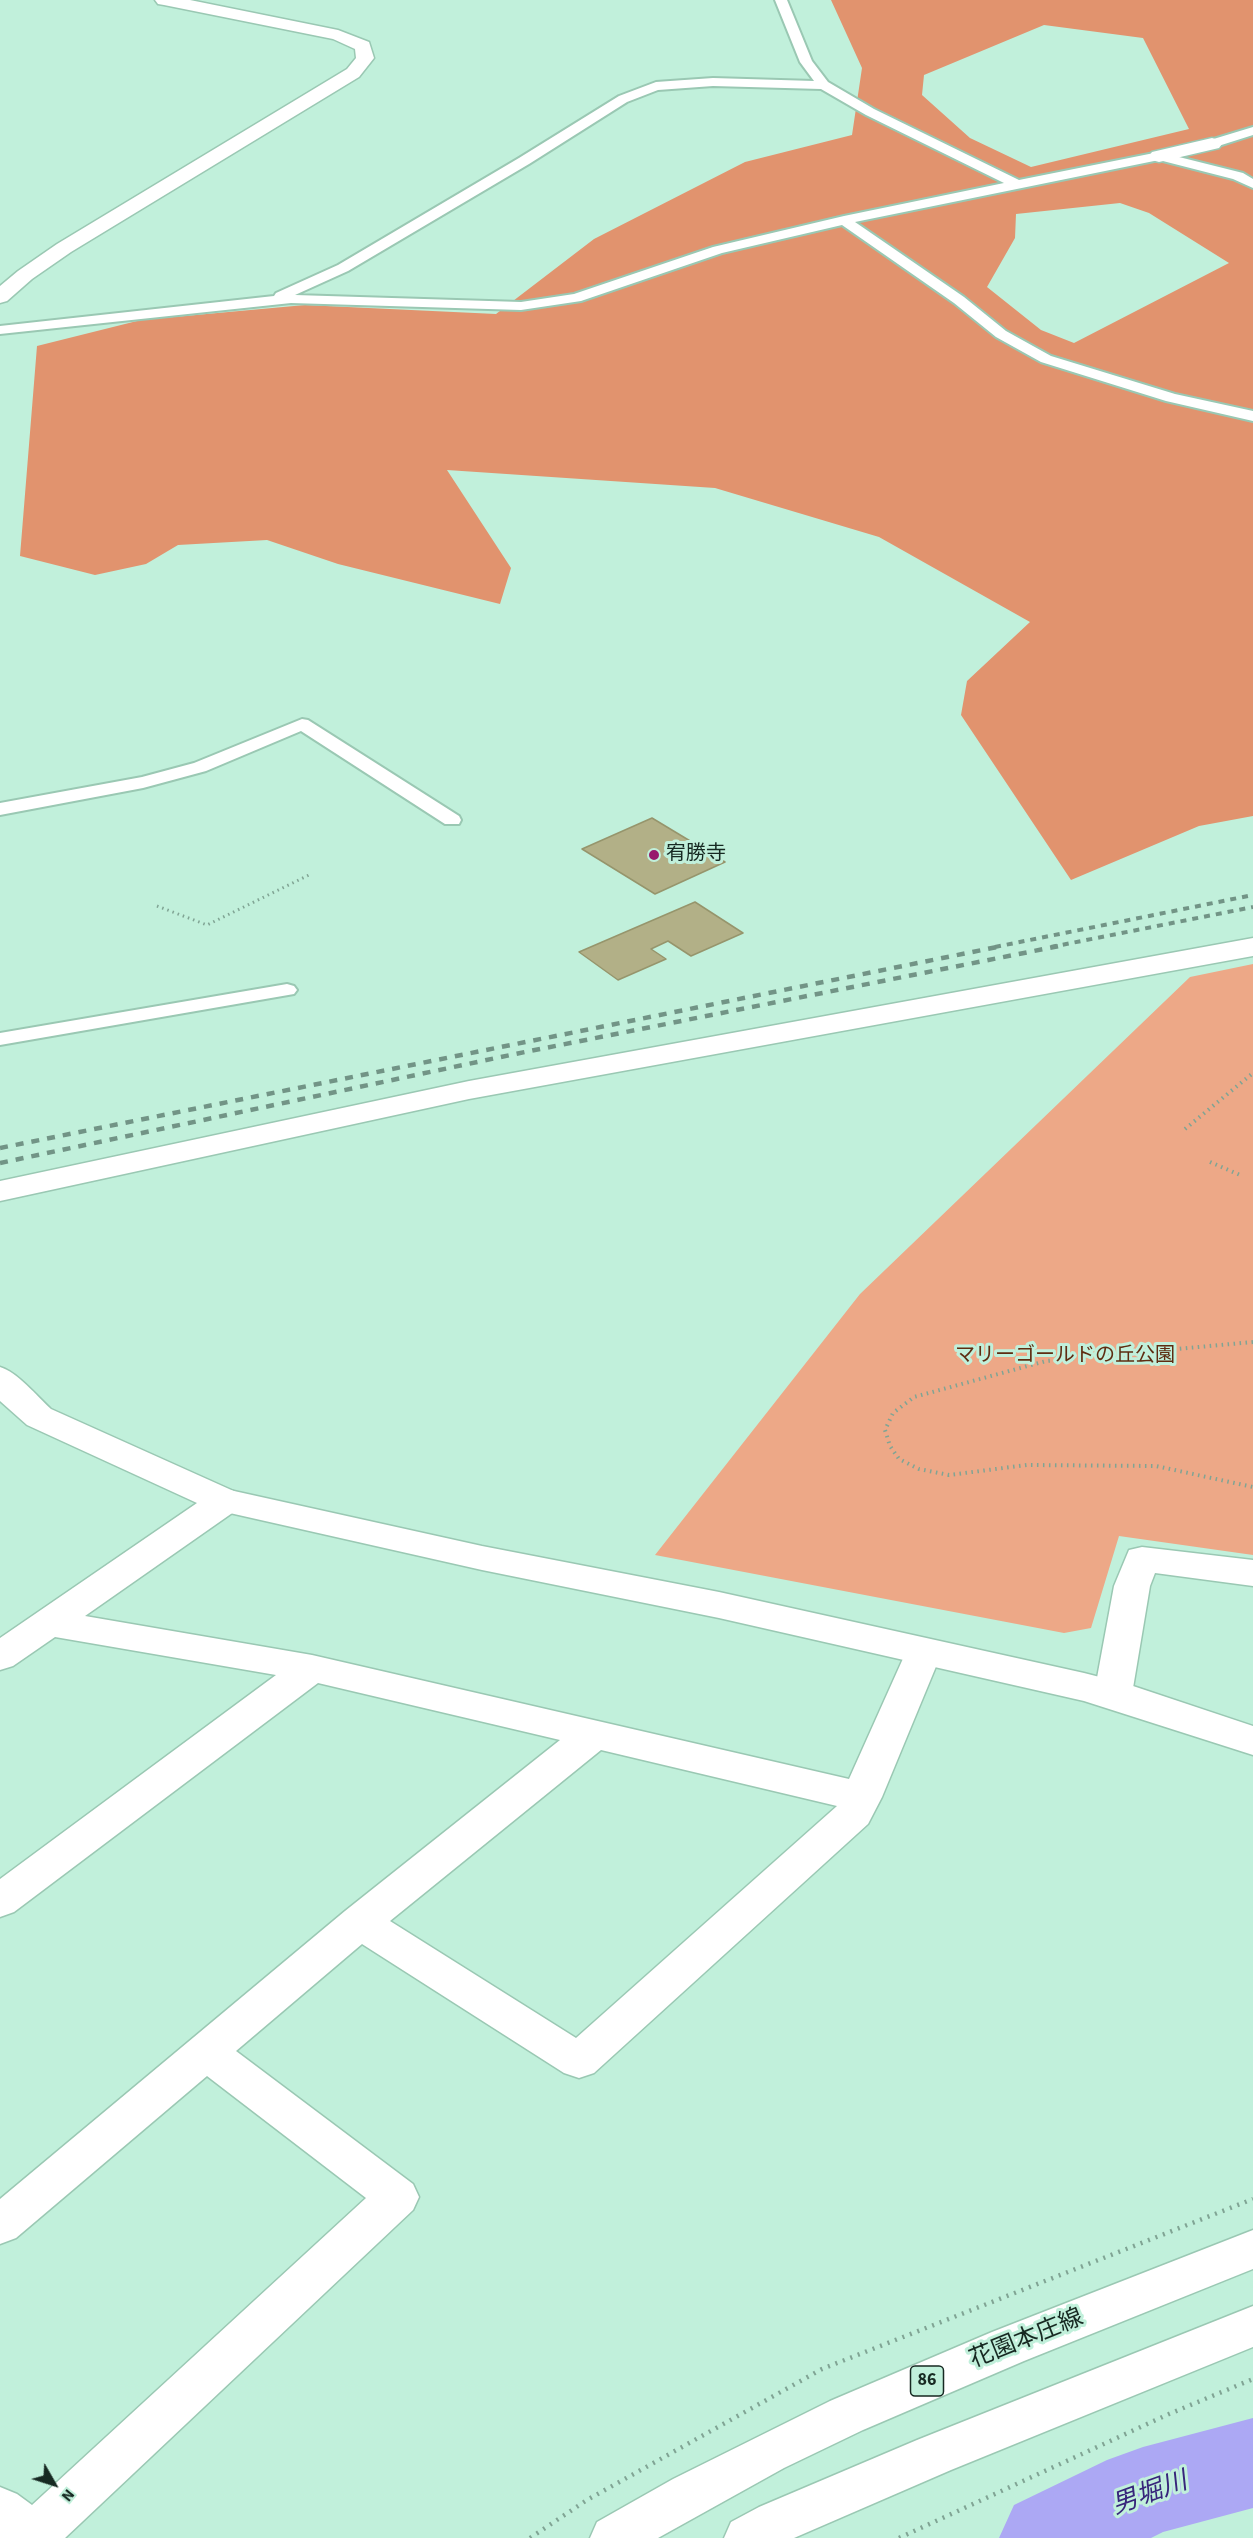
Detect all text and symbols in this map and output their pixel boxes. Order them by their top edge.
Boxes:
place label: 宥勝寺 [666,843,726,867]
marker: 宥勝寺 [647,848,661,862]
park label: マリーゴールドの丘公園 [955,1345,1175,1369]
street label: 花園本庄線 [966,2304,1088,2376]
road number: 86 [910,2366,944,2396]
north arrow [24,2454,84,2514]
water label: 男堀川 [1108,2467,1192,2523]
text: N [56,2484,80,2506]

